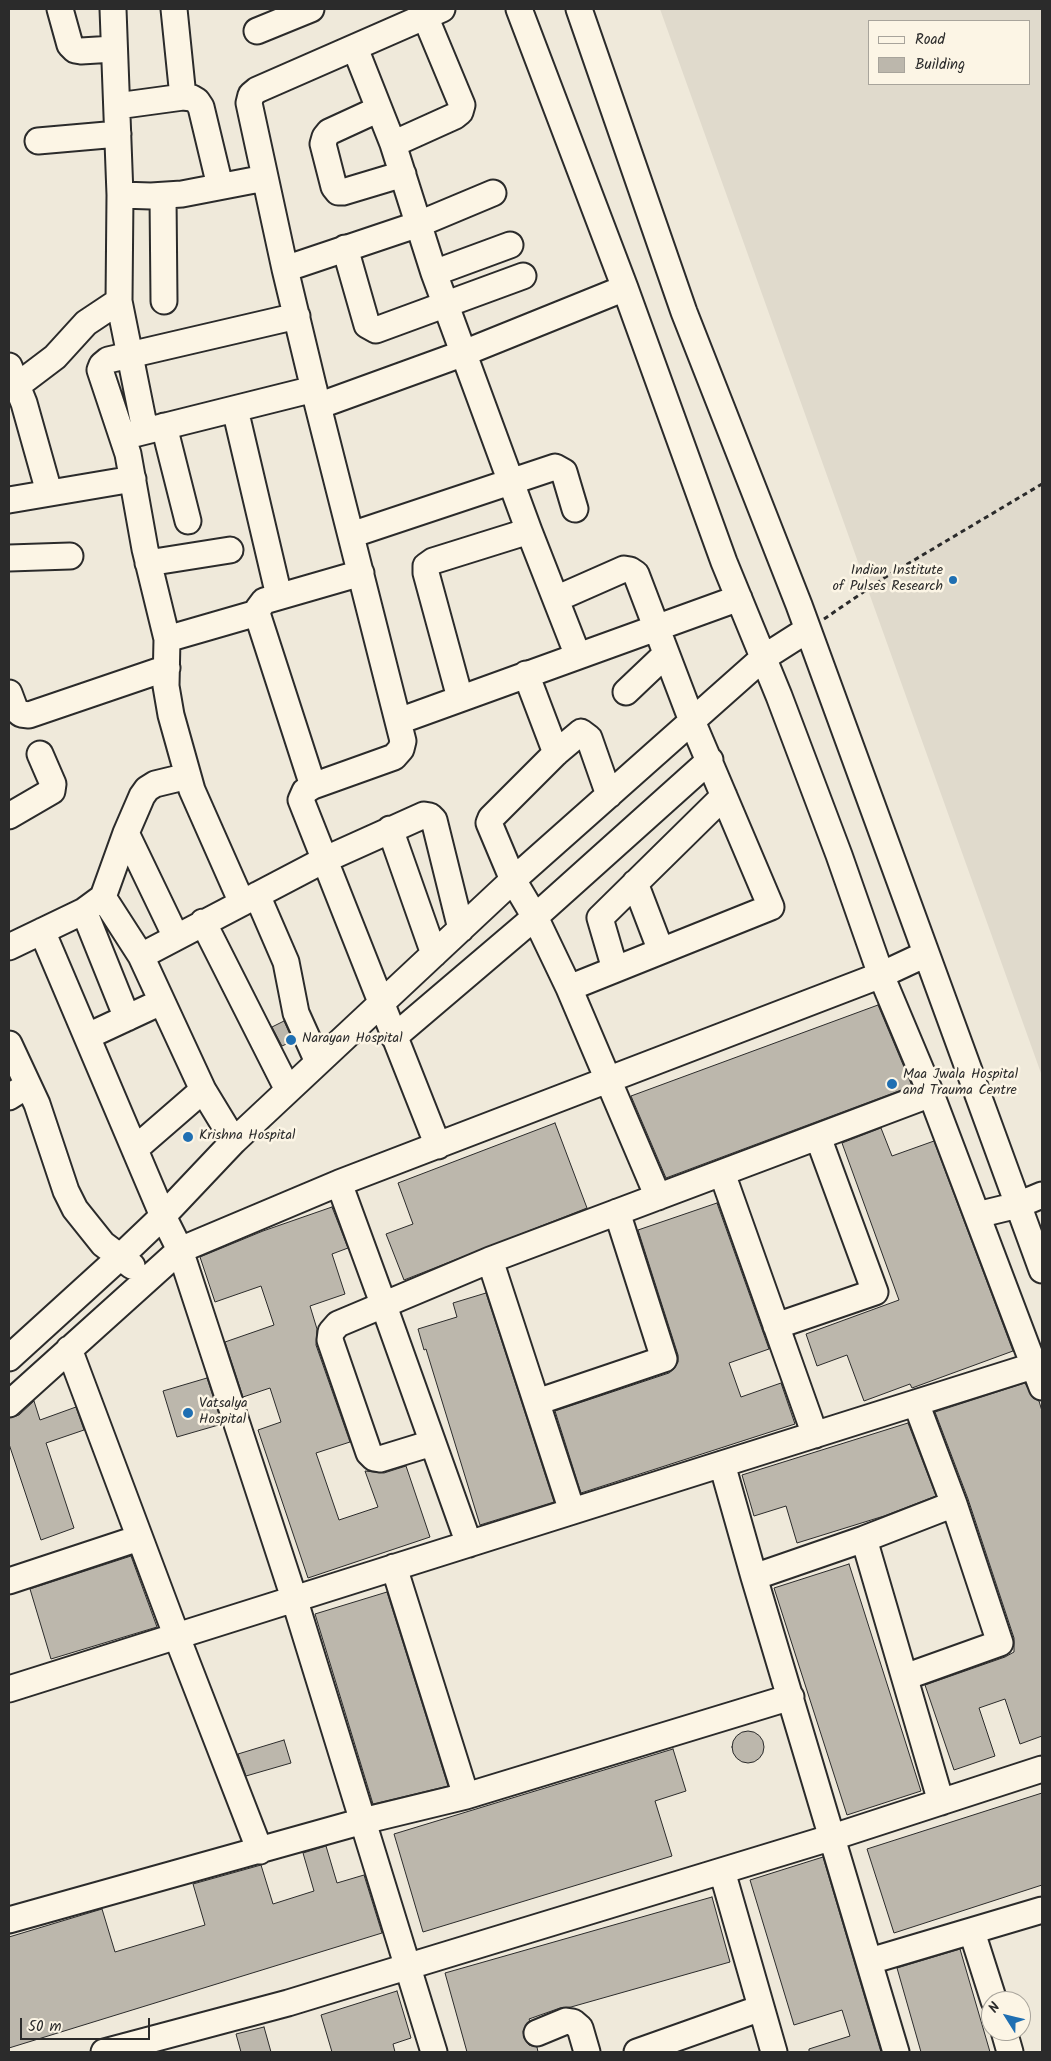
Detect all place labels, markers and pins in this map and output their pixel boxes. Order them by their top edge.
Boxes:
place label: Indian Institute of Pulses Research [832,564,943,596]
marker: Indian Institute of Pulses Research [947,574,959,586]
place label: Narayan Hospital [302,1032,403,1048]
marker: Narayan Hospital [284,1033,298,1047]
place label: Maa Jwala Hospital and Trauma Centre [903,1068,1018,1100]
marker: Maa Jwala Hospital and Trauma Centre [885,1077,899,1091]
place label: Krishna Hospital [199,1129,295,1145]
marker: Krishna Hospital [181,1130,195,1144]
place label: Vatsalya Hospital [199,1397,248,1430]
marker: Vatsalya Hospital [181,1406,195,1420]

